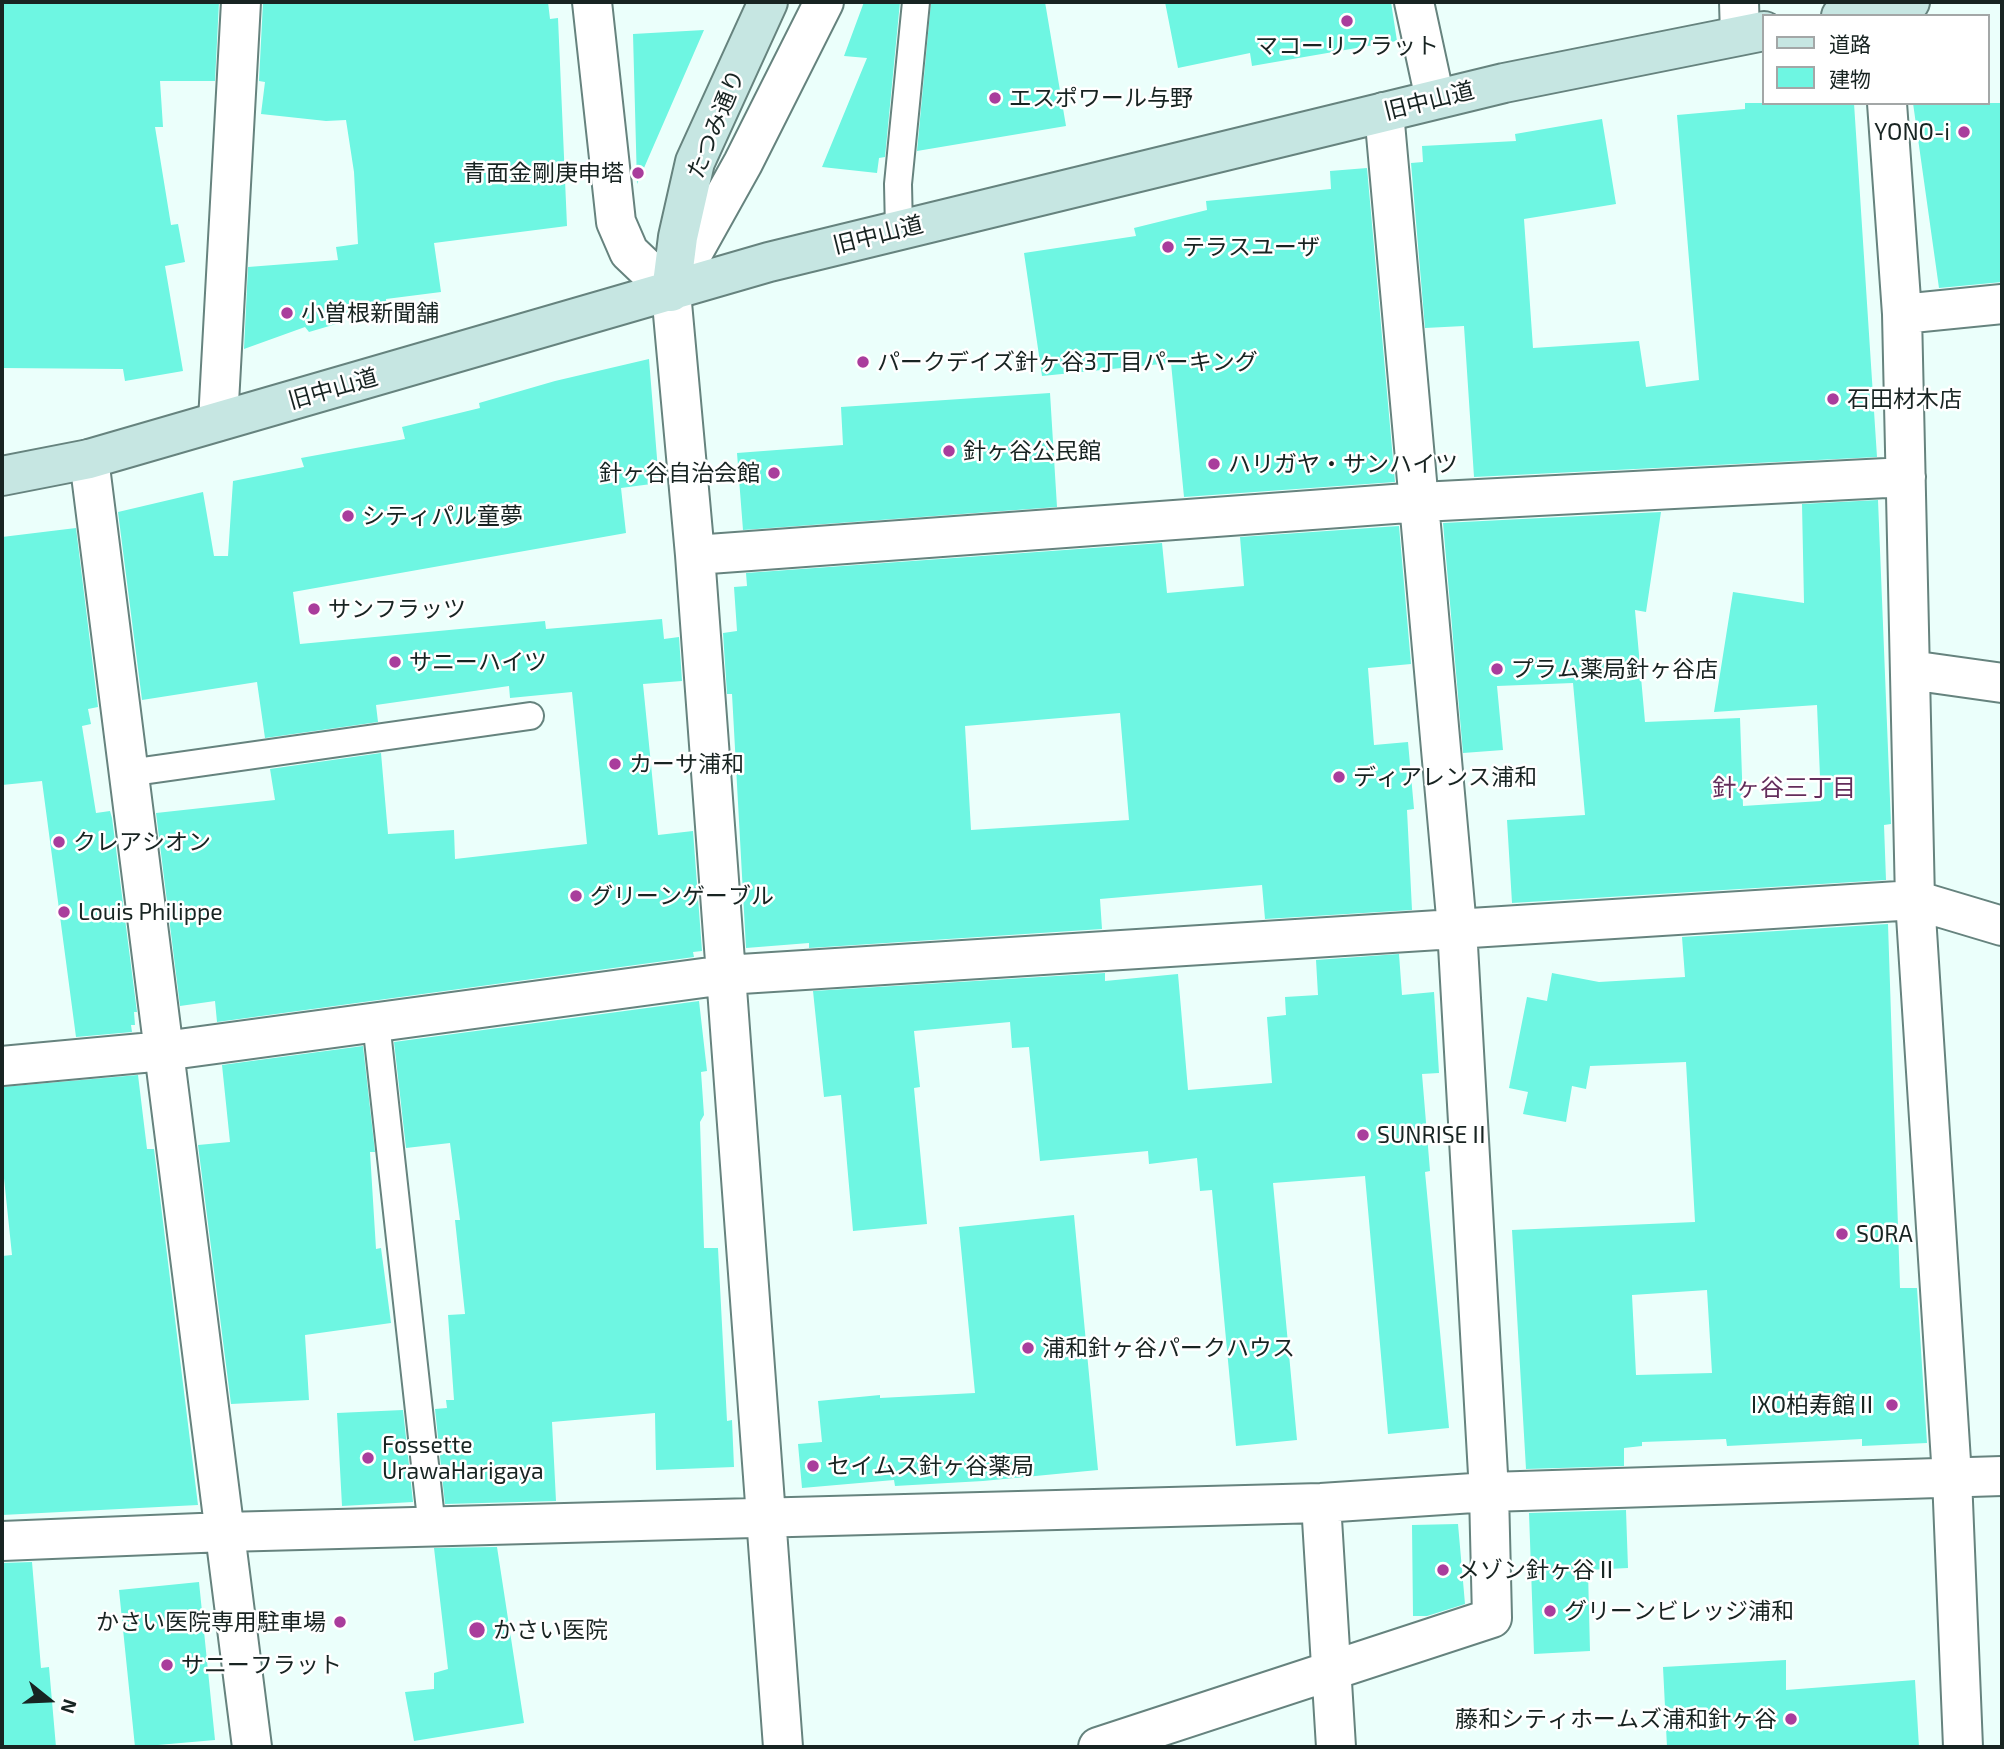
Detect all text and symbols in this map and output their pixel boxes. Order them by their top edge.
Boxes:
marker: マコーリフラット [1339,13,1355,29]
legend [1762,14,1990,105]
text: 道路 [1829,31,1871,56]
place label: マコーリフラット [1255,32,1439,60]
street label: たつみ通り [682,66,750,182]
text: 建物 [1829,66,1871,91]
street label: 旧中山道 [1381,76,1477,126]
place label: エスポワール与野 [1009,84,1193,112]
marker: エスポワール与野 [987,90,1003,106]
place label: YONO-i [1874,118,1950,146]
marker: YONO-i [1956,124,1972,140]
place label: 青面金剛庚申塔 [463,159,624,187]
marker: 青面金剛庚申塔 [630,165,646,181]
street label: 旧中山道 [830,210,926,260]
place label: テラスユーザ [1182,233,1320,261]
marker: テラスユーザ [1160,239,1176,255]
place label: 小曽根新聞舗 [301,299,439,327]
marker: 小曽根新聞舗 [279,305,295,321]
place label: パークデイズ針ヶ谷3丁目パーキング [877,348,1258,376]
marker: パークデイズ針ヶ谷3丁目パーキング [855,354,871,370]
street label: 旧中山道 [285,363,381,415]
place label: 石田材木店 [1847,385,1962,413]
marker: 石田材木店 [1825,391,1841,407]
place label: 針ヶ谷公民館 [963,437,1101,465]
marker: 針ヶ谷公民館 [941,443,957,459]
place label: ハリガヤ・サンハイツ [1228,450,1458,478]
marker: ハリガヤ・サンハイツ [1206,456,1222,472]
place label: 針ヶ谷自治会館 [599,459,760,487]
marker: 針ヶ谷自治会館 [766,465,782,481]
place label: シティパル童夢 [362,502,523,530]
marker: シティパル童夢 [340,508,356,524]
place label: サンフラッツ [328,595,466,623]
marker: サンフラッツ [306,601,322,617]
place label: サニーハイツ [409,648,547,676]
marker: サニーハイツ [387,654,403,670]
place label: プラム薬局針ヶ谷店 [1511,655,1718,683]
marker: プラム薬局針ヶ谷店 [1489,661,1505,677]
place label: カーサ浦和 [629,750,744,778]
marker: カーサ浦和 [607,756,623,772]
place label: ディアレンス浦和 [1353,763,1537,791]
marker: ディアレンス浦和 [1331,769,1347,785]
district label: 針ヶ谷三丁目 [1712,774,1856,802]
place label: クレアシオン [73,828,211,856]
marker: クレアシオン [51,834,67,850]
place label: グリーンゲーブル [590,882,774,910]
marker: グリーンゲーブル [568,888,584,904]
place label: Louis Philippe [78,898,223,926]
marker: Louis Philippe [56,904,72,920]
place label: SUNRISEⅡ [1377,1121,1490,1149]
marker: SUNRISEⅡ [1355,1127,1371,1143]
place label: SORA [1856,1220,1913,1248]
marker: SORA [1834,1226,1850,1242]
place label: 浦和針ヶ谷パークハウス [1042,1334,1295,1362]
marker: 浦和針ヶ谷パークハウス [1020,1340,1036,1356]
place label: IXO柏寿館Ⅱ [1751,1391,1878,1419]
marker: IXO柏寿館Ⅱ [1884,1397,1900,1413]
place label: Fossette UrawaHarigaya [382,1431,544,1485]
marker: Fossette UrawaHarigaya [360,1450,376,1466]
place label: セイムス針ヶ谷薬局 [827,1452,1034,1480]
marker: セイムス針ヶ谷薬局 [805,1458,821,1474]
place label: メゾン針ヶ谷Ⅱ [1457,1556,1618,1584]
marker: メゾン針ヶ谷Ⅱ [1435,1562,1451,1578]
place label: グリーンビレッジ浦和 [1564,1597,1794,1625]
marker: グリーンビレッジ浦和 [1542,1603,1558,1619]
place label: かさい医院専用駐車場 [96,1608,326,1636]
marker: かさい医院専用駐車場 [332,1614,348,1630]
place label: かさい医院 [493,1616,608,1644]
marker: かさい医院 [467,1620,487,1640]
place label: サニーフラット [181,1651,342,1679]
marker: サニーフラット [159,1657,175,1673]
north arrow [14,1665,84,1735]
text: N [56,1697,83,1717]
place label: 藤和シティホームズ浦和針ヶ谷 [1455,1705,1777,1733]
marker: 藤和シティホームズ浦和針ヶ谷 [1783,1711,1799,1727]

